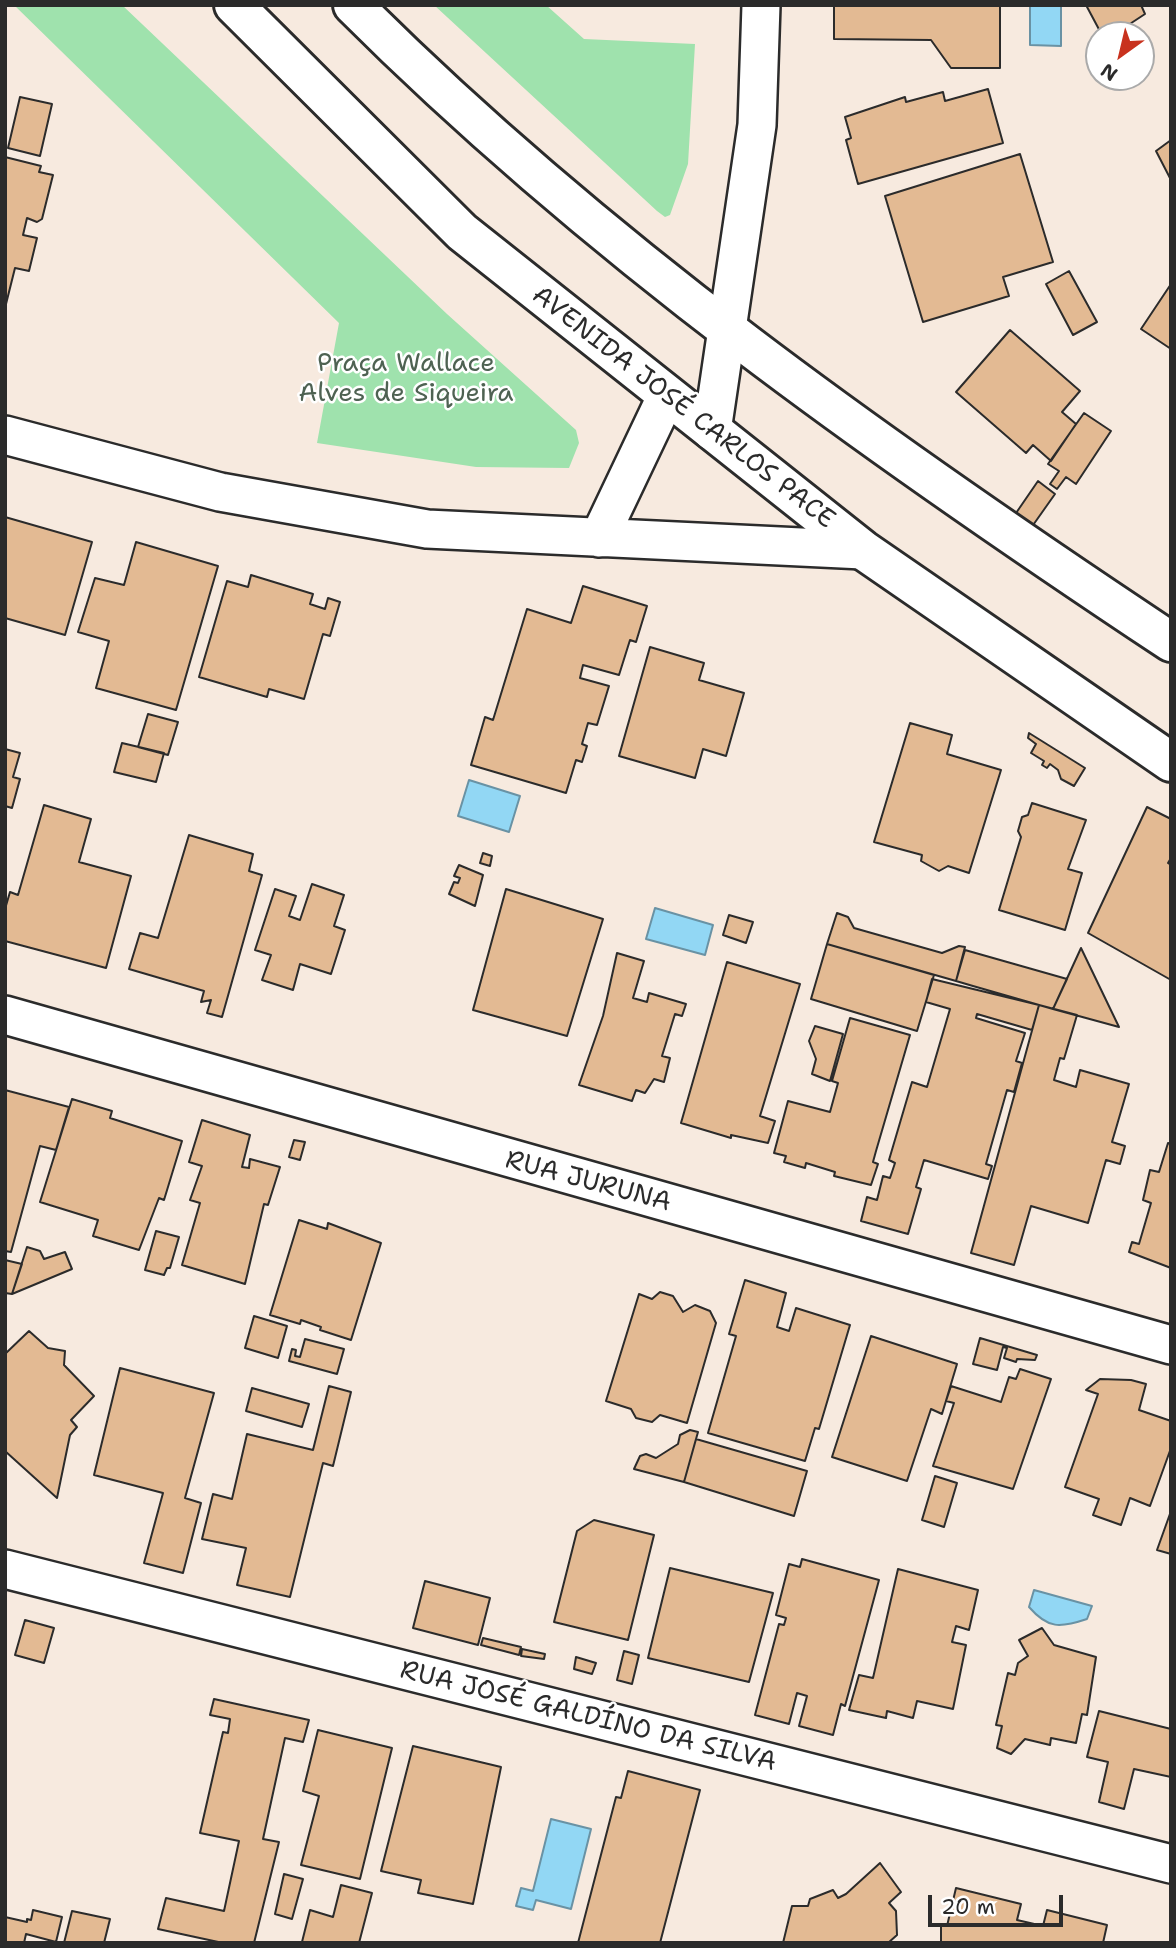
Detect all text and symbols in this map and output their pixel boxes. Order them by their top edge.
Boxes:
north arrow [1085,21,1155,91]
text: N [1096,58,1122,87]
street label: AVENIDA JOSÉ CARLOS PACE [525,280,841,536]
park label: Praça Wallace Alves de Siqueira [299,348,513,410]
street label: RUA JURUNA [502,1145,674,1219]
street label: RUA JOSÉ GALDÍNO DA SILVA [397,1655,779,1779]
scale bar [931,1882,1066,1926]
text: 20 m [941,1893,995,1921]

